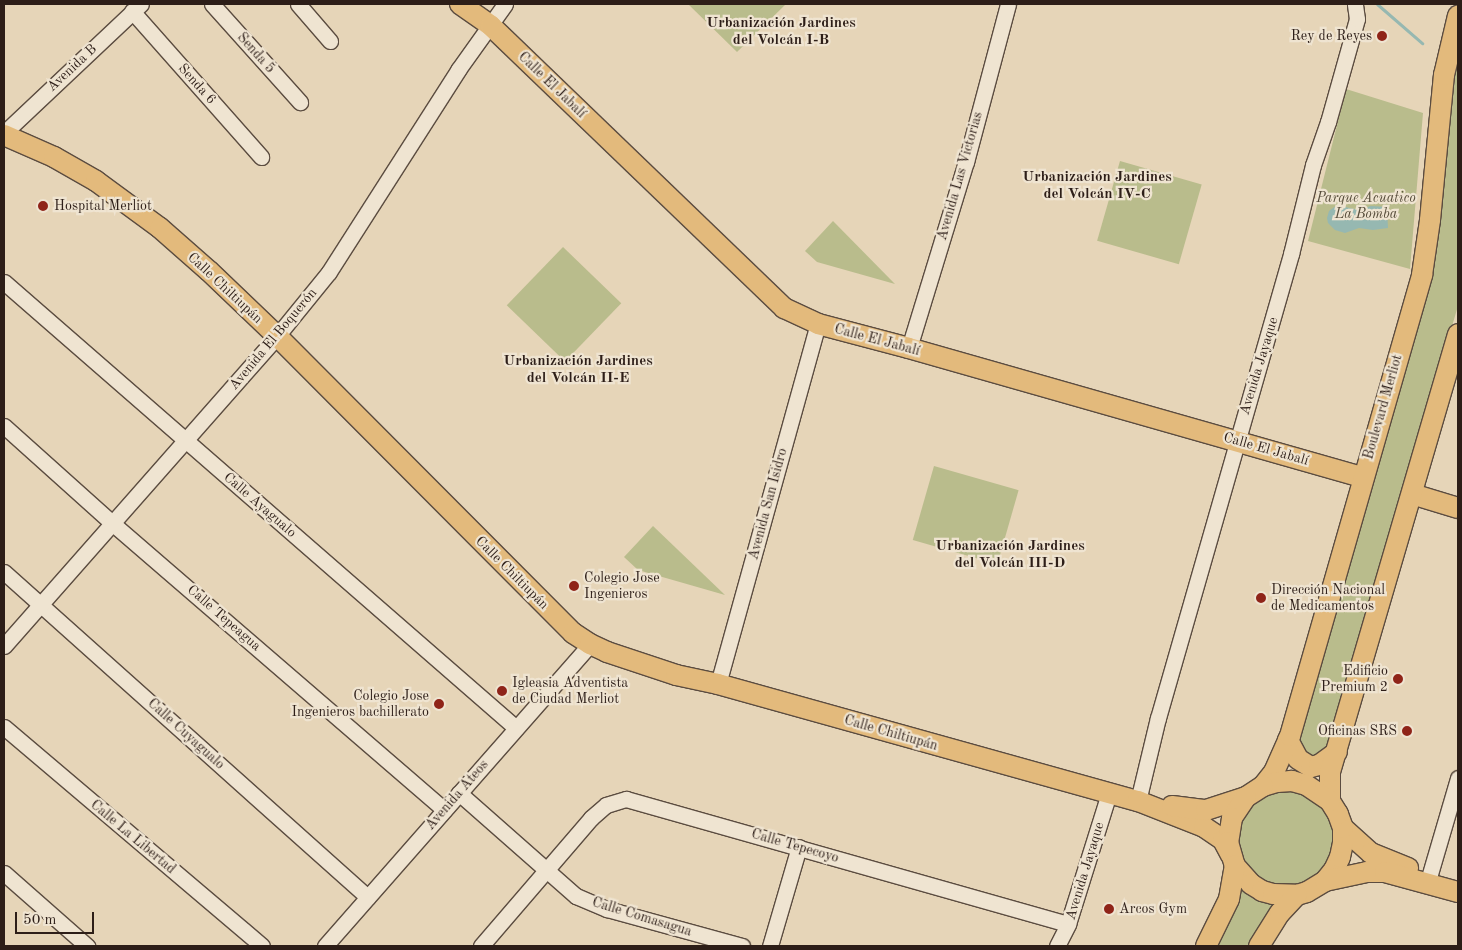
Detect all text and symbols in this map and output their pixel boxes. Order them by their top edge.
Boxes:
district label: Urbanización Jardines del Volcán I-B [706,14,856,49]
place label: Rey de Reyes [1291,28,1372,44]
street label: Senda 5 [233,29,279,77]
marker: Rey de Reyes [1376,30,1388,42]
street label: Avenida B [44,41,100,95]
street label: Calle El Jabalí [515,48,589,122]
street label: Senda 6 [174,60,220,108]
street label: Avenida Las Victorias [934,110,986,242]
district label: Urbanización Jardines del Volcán IV-C [1022,168,1172,203]
park label: Parque Acuatico La Bomba [1316,190,1416,222]
place label: Hospital Merliot [54,198,152,214]
marker: Hospital Merliot [36,199,50,213]
street label: Calle Chiltiupán [184,249,266,327]
street label: Avenida El Boquerón [226,285,320,393]
street label: Avenida Jayaque [1236,315,1282,417]
street label: Calle El Jabalí [832,321,922,359]
district label: Urbanización Jardines del Volcán II-E [503,352,653,387]
street label: Boulevard Merliot [1360,353,1406,461]
street label: Calle El Jabalí [1222,429,1310,469]
street label: Avenida San Isidro [745,446,791,562]
street label: Calle Ayagualo [220,469,300,541]
street label: Calle Chiltiupán [472,533,552,613]
district label: Urbanización Jardines del Volcán III-D [935,537,1085,572]
place label: Colegio Jose Ingenieros [584,570,660,602]
marker: Colegio Jose Ingenieros [568,580,580,592]
street label: Calle Tepeagua [184,581,264,655]
place label: Dirección Nacional de Medicamentos [1271,582,1385,614]
marker: Dirección Nacional de Medicamentos [1255,592,1267,604]
place label: Edificio Premium 2 [1321,663,1388,696]
marker: Edificio Premium 2 [1392,673,1404,685]
place label: Igleasia Adventista de Ciudad Merliot [512,675,628,708]
marker: Igleasia Adventista de Ciudad Merliot [496,685,508,697]
place label: Colegio Jose Ingenieros bachillerato [291,688,429,720]
street label: Calle Cuyagualo [144,695,228,773]
marker: Colegio Jose Ingenieros bachillerato [433,698,445,710]
street label: Calle Chiltiupán [842,712,940,754]
place label: Oficinas SRS [1318,723,1397,739]
marker: Oficinas SRS [1401,725,1413,737]
street label: Avenida Ateos [422,756,492,834]
street label: Calle La Libertad [87,796,179,878]
street label: Avenida Jayaque [1062,820,1108,922]
street label: Calle Tepecoyo [749,826,841,866]
street label: Calle Comasagua [590,894,694,940]
place label: Arcos Gym [1119,901,1187,917]
scale bar [18,902,96,934]
marker: Arcos Gym [1103,903,1115,915]
text: 50 m [23,913,57,928]

